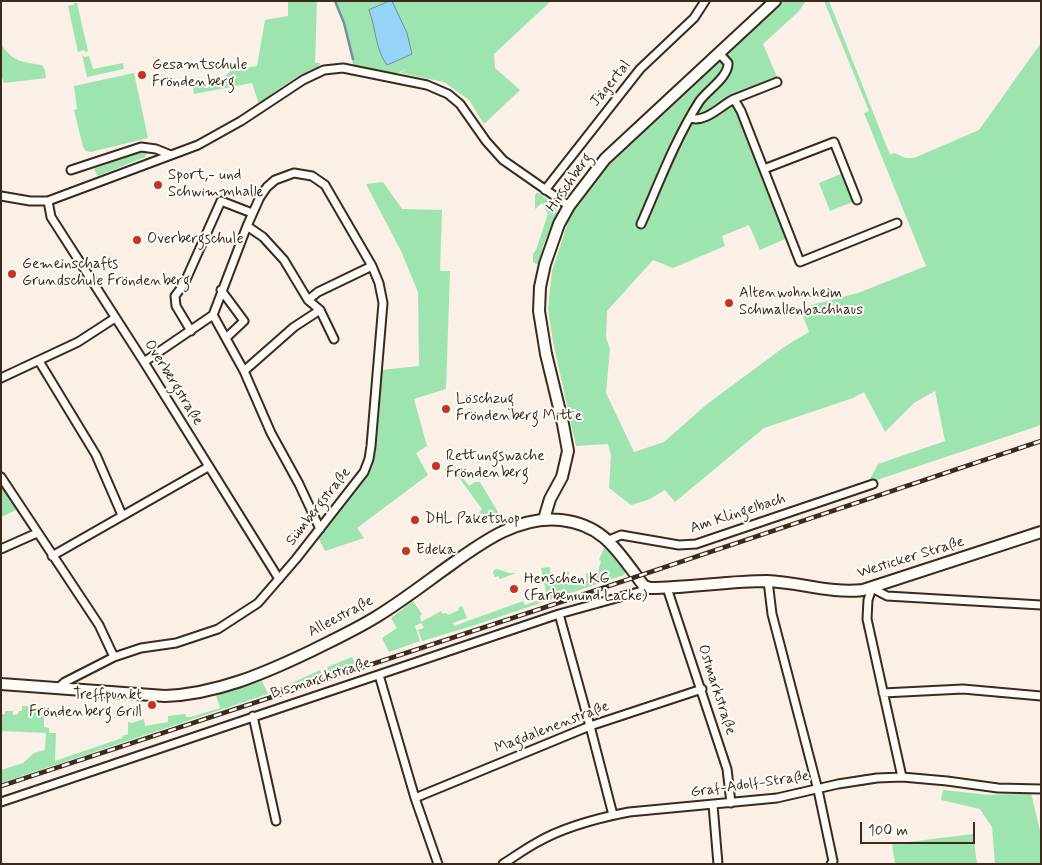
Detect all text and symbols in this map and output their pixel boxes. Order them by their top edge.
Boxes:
place label: Gesamtschule Fröndenberg [152,57,248,92]
street label: Jägertal [587,57,635,111]
marker: Gesamtschule Fröndenberg [136,69,148,81]
street label: Hirschberg [543,150,597,216]
place label: Sport,- und Schwimmhalle [168,167,264,202]
marker: Sport,- und Schwimmhalle [152,179,164,191]
place label: Overbergschule [147,231,243,249]
marker: Overbergschule [131,234,143,246]
place label: Gemeinschafts Grundschule Fröndenberg [22,256,190,291]
marker: Gemeinschafts Grundschule Fröndenberg [6,268,18,280]
place label: Altenwohnheim Schmallenbachhaus [739,285,863,320]
marker: Altenwohnheim Schmallenbachhaus [723,297,735,309]
street label: Overbergstraße [139,337,207,429]
place label: Löschzug Fröndenberg Mitte [456,391,582,426]
marker: Löschzug Fröndenberg Mitte [440,403,452,415]
place label: Rettungswache Fröndenberg [446,448,545,483]
marker: Rettungswache Fröndenberg [430,460,442,472]
street label: Sümbergstraße [283,464,355,550]
street label: Am Klingelbach [688,490,788,538]
place label: DHL Paketshop [425,511,520,529]
marker: DHL Paketshop [409,514,421,526]
street label: Westicker Straße [855,533,967,583]
place label: Edeka [416,542,456,560]
marker: Edeka [400,545,412,557]
place label: Henschen KG (Farben und Lacke) [524,571,647,606]
marker: Henschen KG (Farben und Lacke) [508,583,520,595]
street label: Alleestraße [305,592,377,642]
street label: Ostmarkstraße [693,643,739,737]
street label: Bismarckstraße [269,654,373,704]
place label: Treffpunkt Fröndenberg Grill [29,687,142,722]
street label: Magdalenenstraße [492,698,612,758]
marker: Treffpunkt Fröndenberg Grill [146,699,158,711]
street label: Graf-Adolf-Straße [690,768,810,802]
scale bar [862,812,977,844]
text: 100 m [868,821,908,841]

